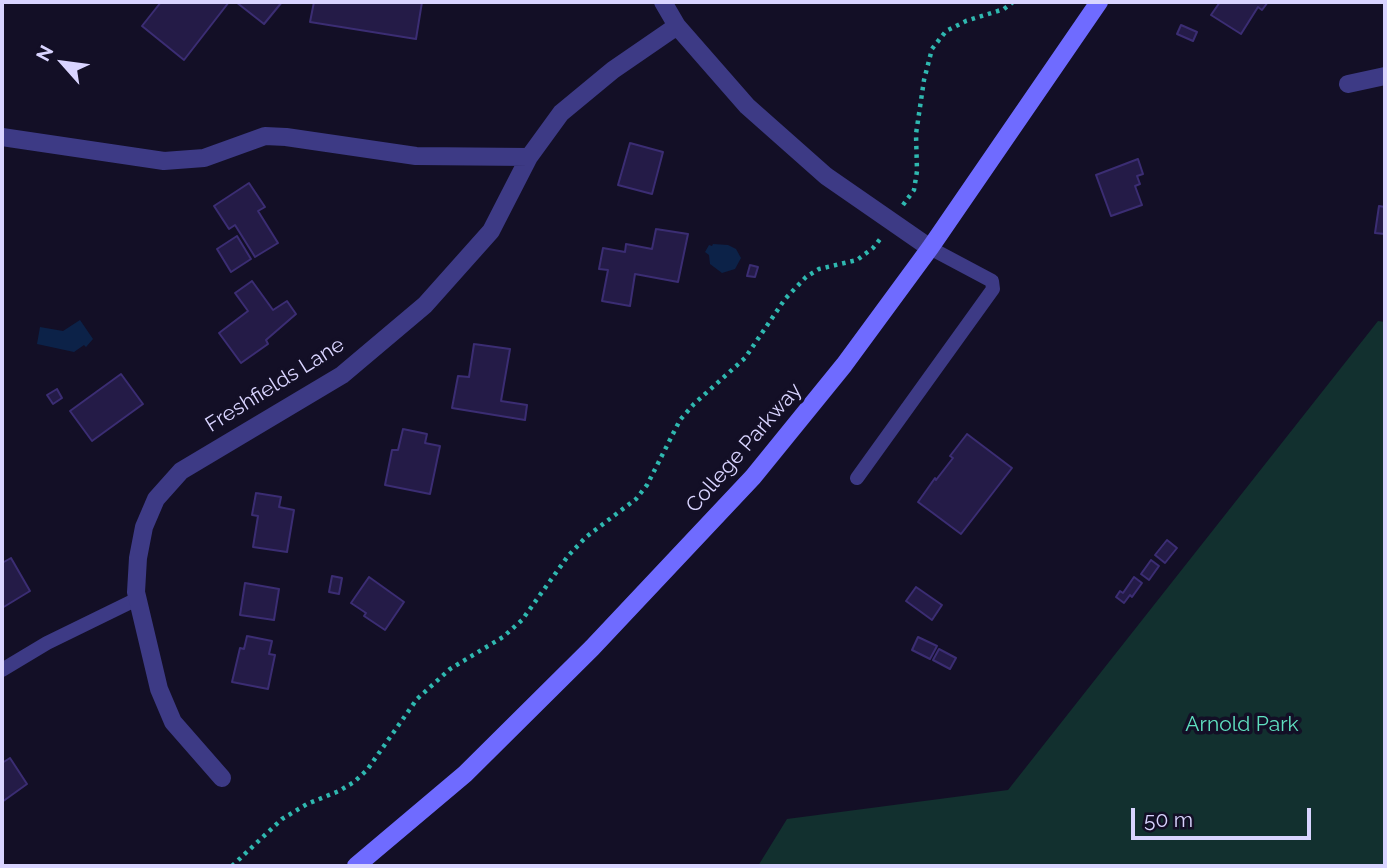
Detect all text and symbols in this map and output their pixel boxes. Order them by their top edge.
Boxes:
north arrow [28,28,98,98]
text: N [31,42,58,65]
street label: Freshfields Lane [201,332,349,438]
street label: College Parkway [681,378,807,518]
park label: Arnold Park [1185,712,1299,738]
scale bar [1135,794,1315,838]
text: 50 m [1144,807,1193,832]

